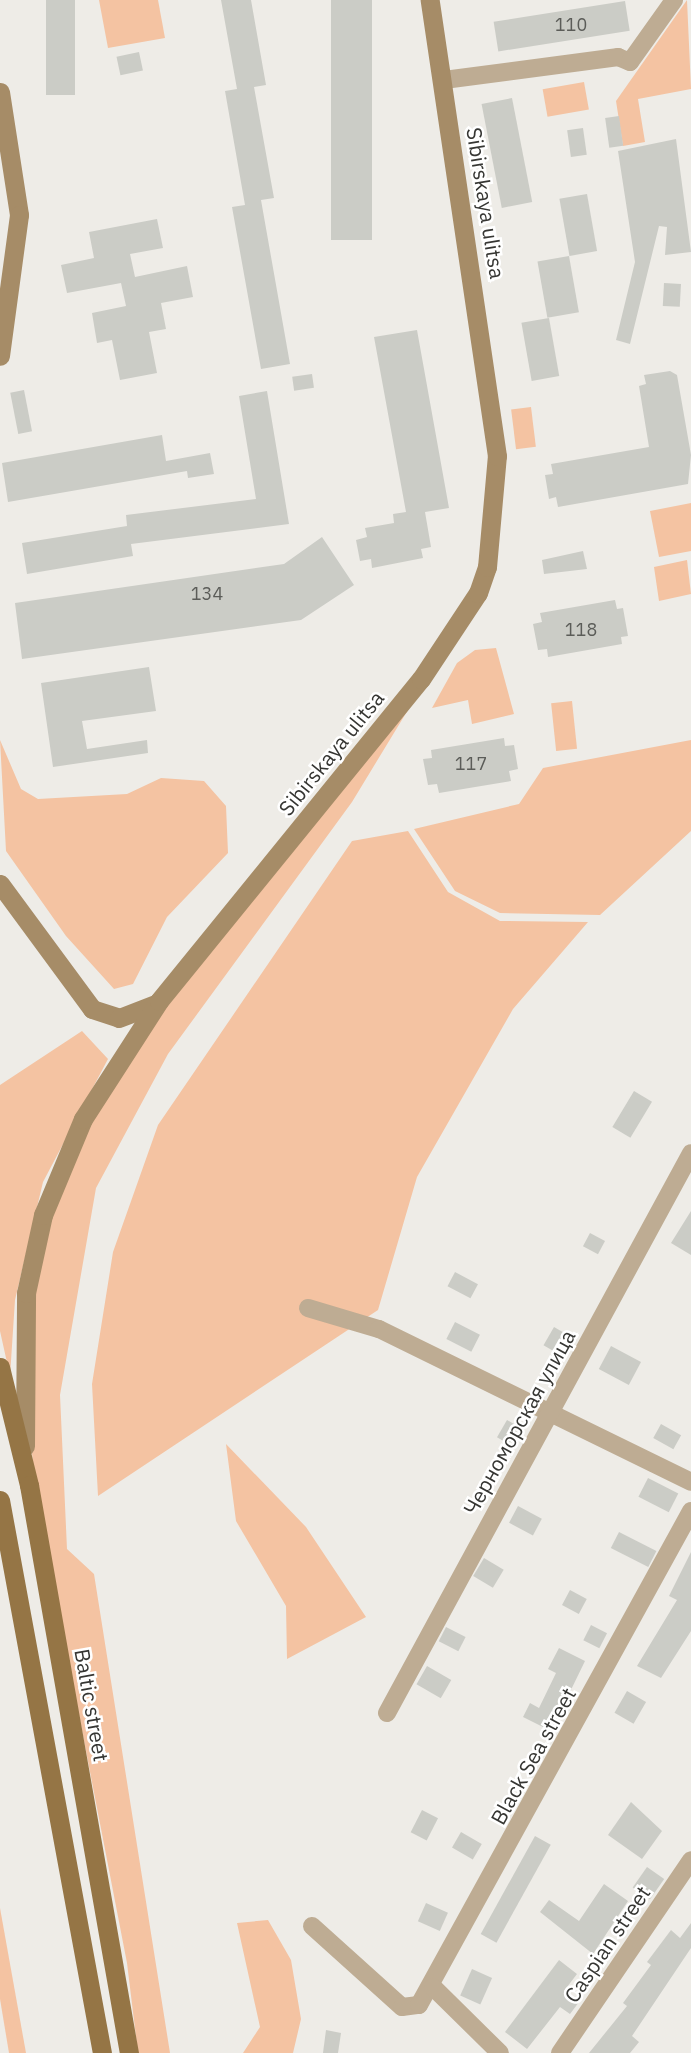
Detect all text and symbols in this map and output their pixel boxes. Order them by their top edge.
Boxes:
house number: 110 [555,14,587,36]
street label: Sibirskaya ulitsa [462,125,510,281]
house number: 134 [191,583,223,605]
house number: 118 [565,619,597,641]
street label: Sibirskaya ulitsa [273,686,389,820]
house number: 117 [455,753,487,775]
street label: Черноморская улица [458,1325,580,1519]
street label: Baltic street [70,1647,114,1763]
street label: Black Sea street [485,1683,581,1829]
street label: Caspian street [559,1881,655,2007]

